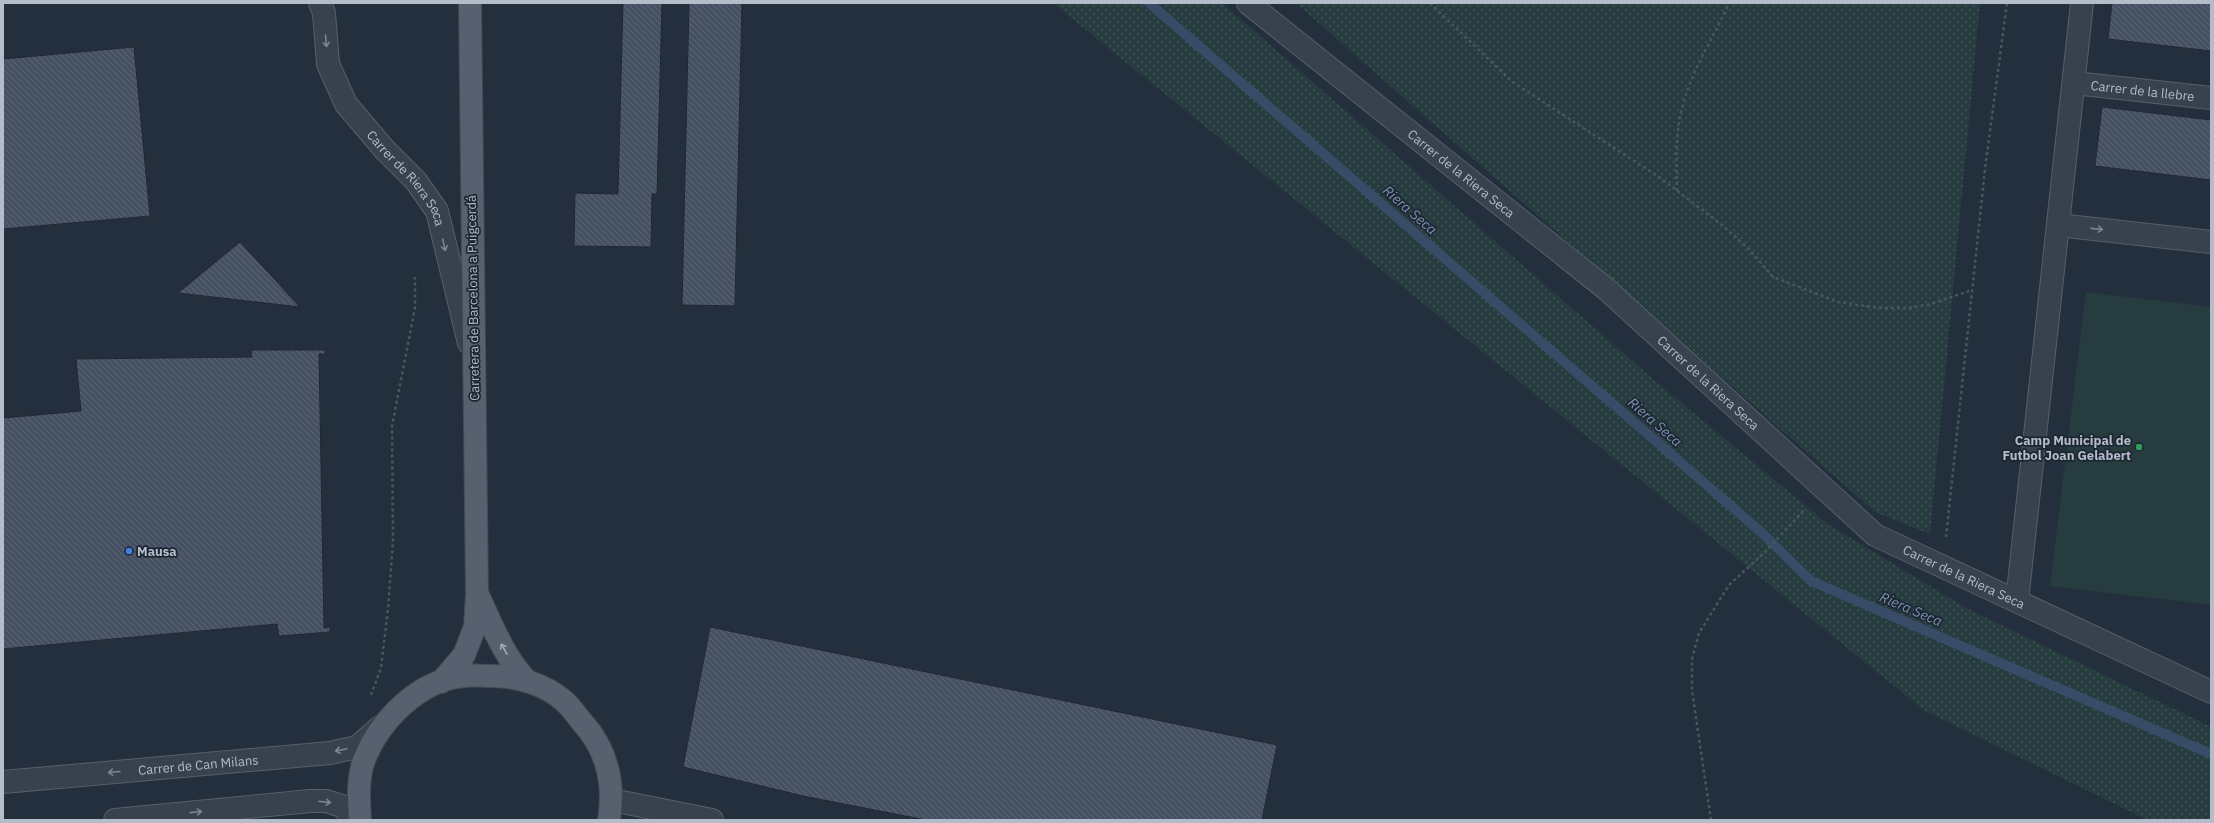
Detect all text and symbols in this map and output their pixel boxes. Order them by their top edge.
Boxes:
one-way arrow [323,34,330,47]
street label: Carrer de la llebre [2090,76,2195,105]
street label: Carrer de la Riera Seca [1405,125,1517,221]
street label: Carrer de Riera Seca [363,127,449,228]
water label: Riera Seca [1380,182,1440,238]
street label: Carretera de Barcelona a Puigcerdá [463,195,483,401]
one-way arrow [2090,226,2103,233]
one-way arrow [441,238,449,251]
street label: Carrer de la Riera Seca [1655,332,1763,432]
water label: Riera Seca [1625,394,1685,450]
place label: Camp Municipal de Futbol Joan Gelabert [2002,432,2131,464]
marker: Camp Municipal de Futbol Joan Gelabert [2134,442,2144,452]
street label: Carrer de la Riera Seca [1901,542,2027,612]
place label: Mausa [137,543,177,560]
marker: Mausa [124,546,134,556]
water label: Riera Seca [1877,588,1945,630]
one-way arrow [500,643,508,655]
one-way arrow [334,747,347,755]
street label: Carrer de Can Milans [137,751,259,778]
one-way arrow [108,768,121,776]
one-way arrow [318,798,331,806]
one-way arrow [189,808,202,815]

